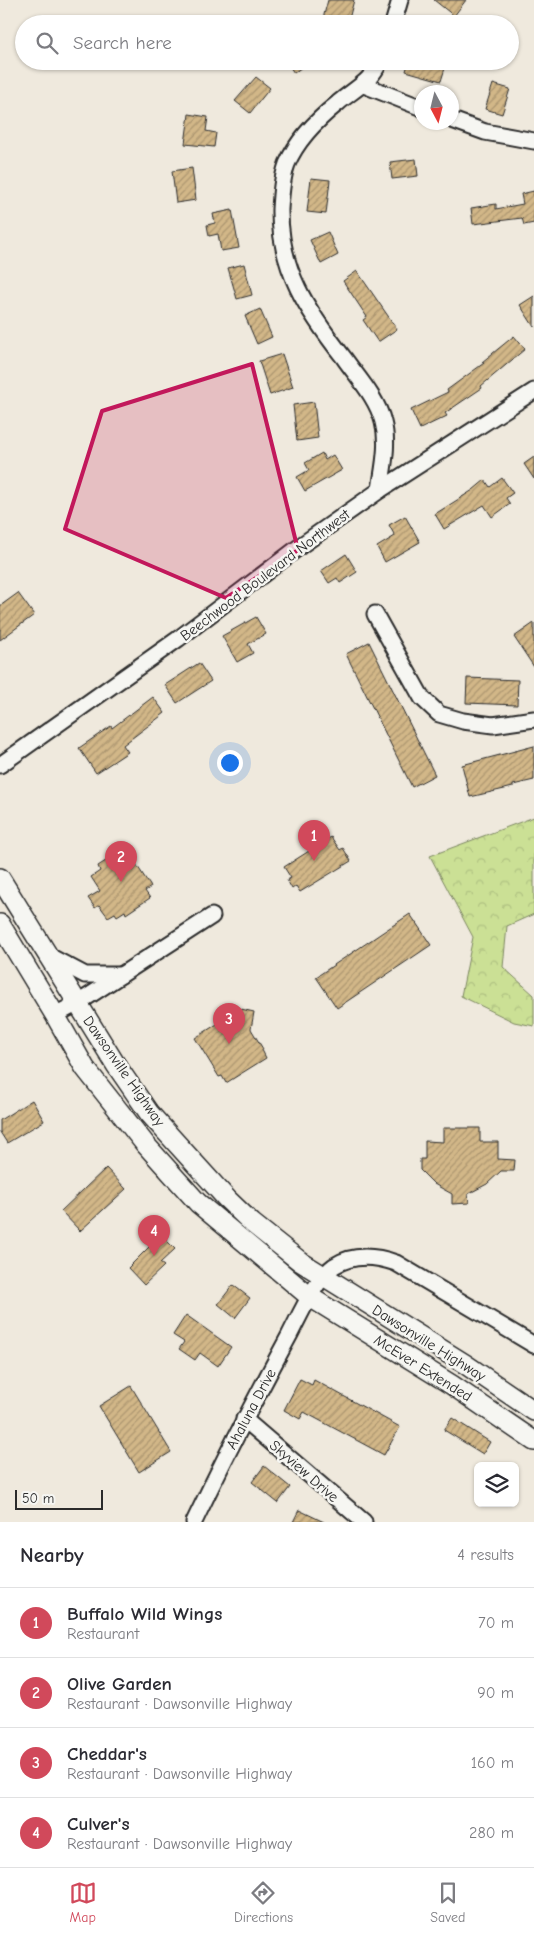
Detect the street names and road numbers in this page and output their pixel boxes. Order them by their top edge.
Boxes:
street label: Beechwood Boulevard Northwest [177,505,354,645]
street label: Dawsonville Highway [79,1012,169,1130]
street label: Dawsonville Highway [369,1301,489,1385]
street label: McEver Extended [371,1331,475,1405]
street label: Ahaluna Drive [222,1365,280,1452]
street label: Skyview Drive [266,1436,343,1506]

